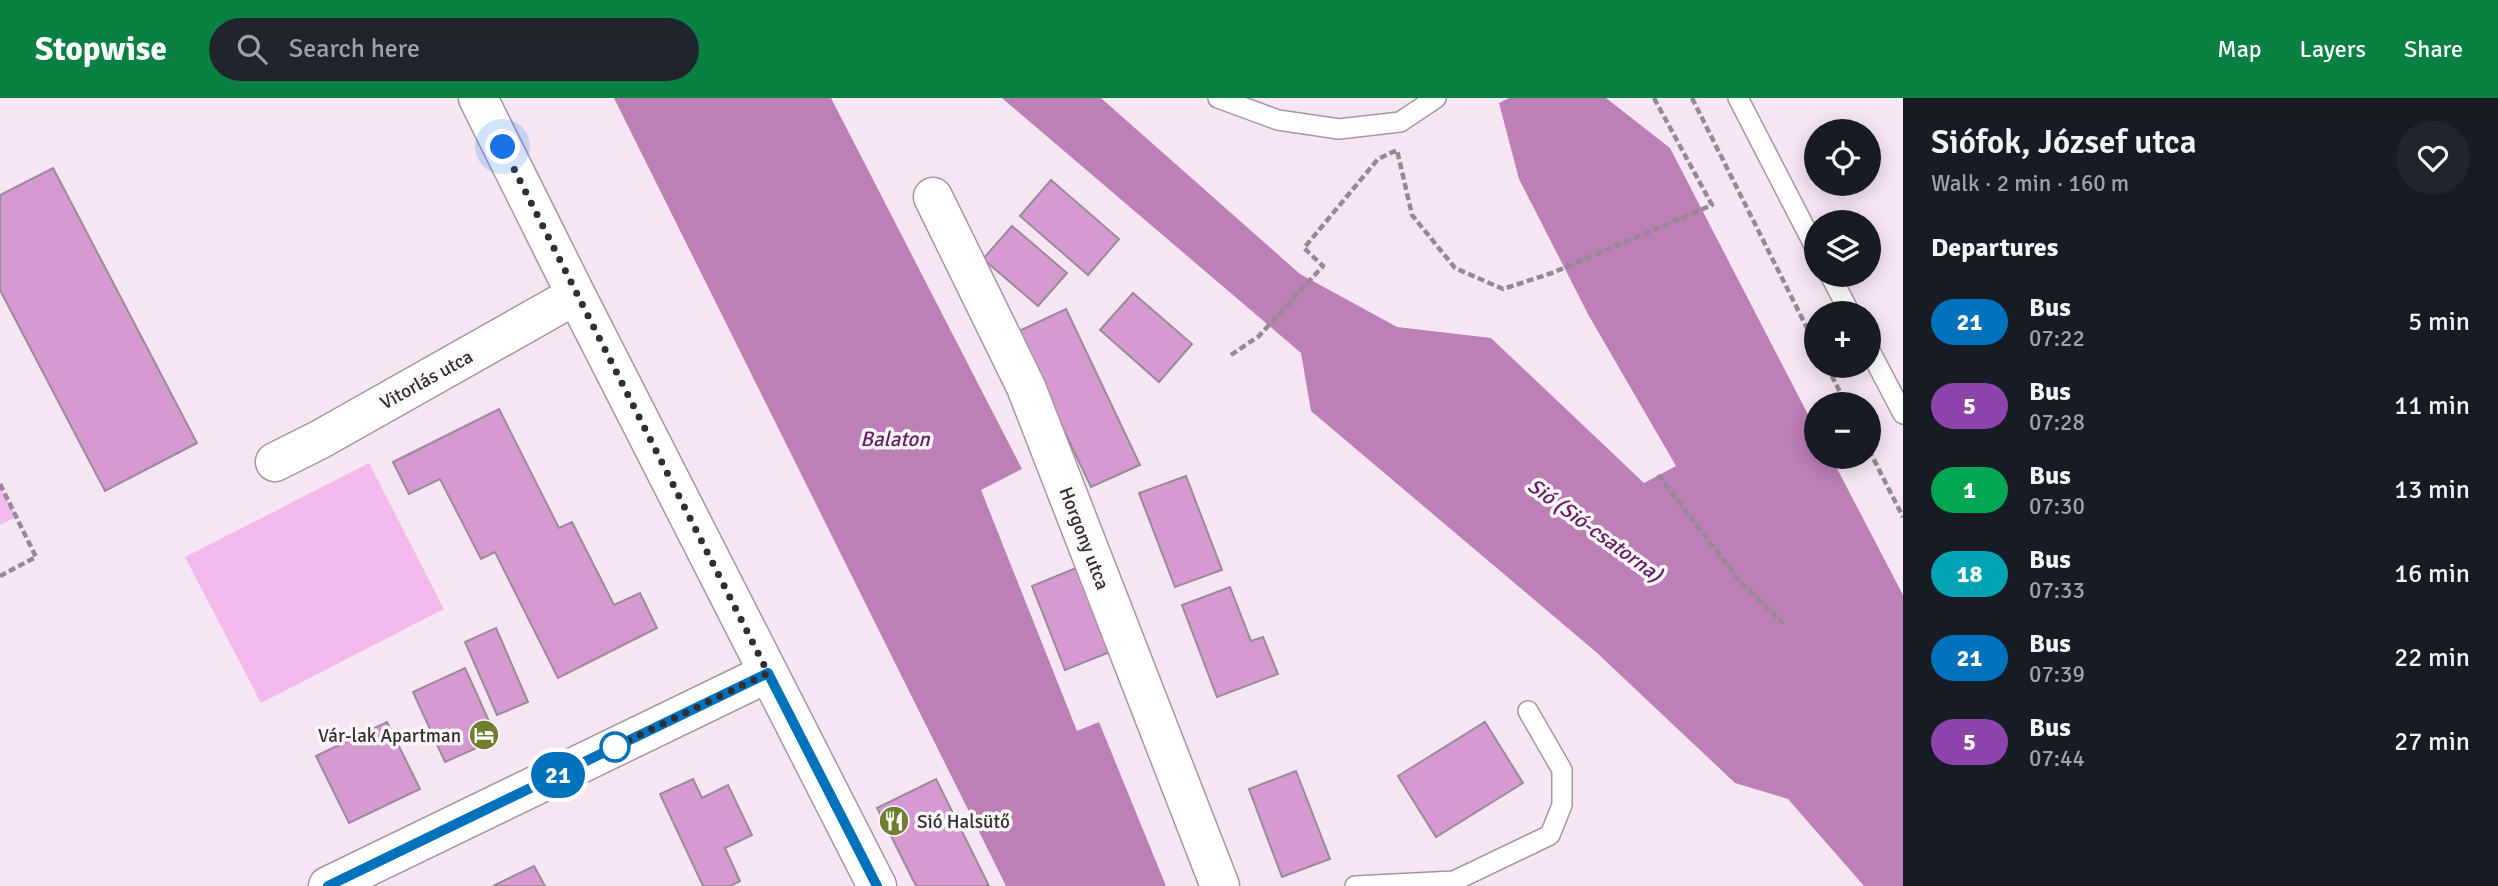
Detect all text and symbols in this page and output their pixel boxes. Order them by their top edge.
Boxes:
search box [209,18,699,81]
text: Stopwise [35,29,167,70]
icon: search [233,30,271,68]
text: Search here [289,33,420,65]
text: Map [2217,34,2262,64]
text: Layers [2300,34,2366,64]
text: Share [2404,34,2463,64]
map controls [1804,119,1881,469]
button: locate [1804,119,1881,196]
button: heart [2396,121,2470,195]
text: Siófok, József utca [1931,122,2197,163]
your location [485,129,520,164]
text: Walk · 2 min · 160 m [1931,169,2129,198]
button: layers [1804,210,1881,287]
text: Departures [1931,232,2058,264]
text: Bus [2029,292,2071,324]
button: + [1804,301,1881,378]
text: 5 min [2408,306,2470,338]
text: 21 [1957,307,1982,337]
text: 07:22 [2029,324,2085,353]
street label: Vitorlás utca [376,345,477,415]
text: Bus [2029,376,2071,408]
text: 11 min [2394,390,2470,422]
text: 5 [1963,391,1976,421]
button: − [1804,392,1881,469]
text: 07:28 [2029,408,2085,437]
water label: Balaton [860,426,930,452]
text: Bus [2029,460,2071,492]
water label: Sió (Sió-csatorna) [1523,472,1668,588]
text: 13 min [2394,474,2470,506]
text: 1 [1963,475,1976,505]
street label: Horgony utca [1054,484,1115,593]
text: 07:30 [2029,492,2085,521]
text: Bus [2029,544,2071,576]
text: 16 min [2394,558,2470,590]
text: 18 [1957,559,1982,589]
text: 07:33 [2029,576,2085,605]
text: Bus [2029,628,2071,660]
text: 22 min [2394,642,2470,674]
text: 21 [1957,643,1982,673]
text: 07:39 [2029,660,2085,689]
text: Bus [2029,712,2071,744]
hotel icon: Vár-lak Apartman [467,718,501,752]
place label: Vár-lak Apartman [318,724,461,748]
text: 27 min [2394,726,2470,758]
text: 5 [1963,727,1976,757]
unlabelled marker [600,732,630,762]
text: 07:44 [2029,744,2085,773]
line badge: 21 [526,752,590,798]
text: 21 [545,760,571,790]
restaurant icon: Sió Halsütő [877,804,911,838]
place label: Sió Halsütő [917,810,1010,834]

